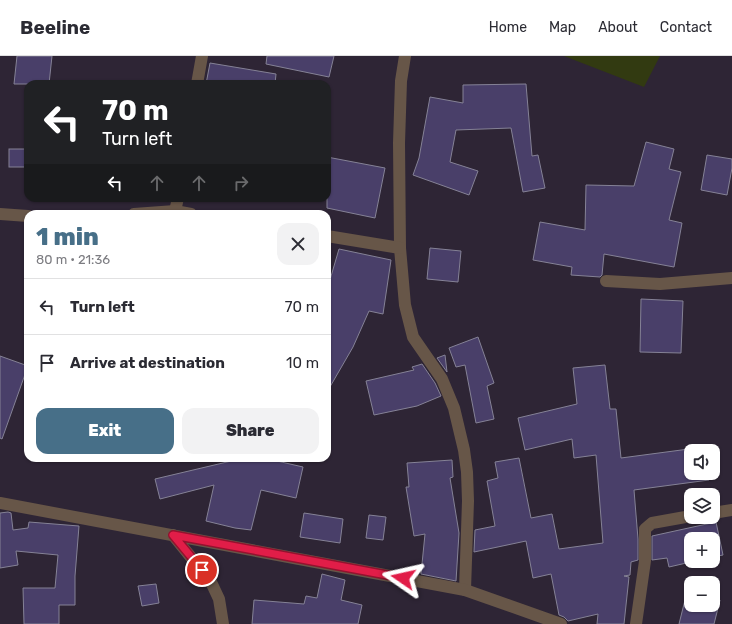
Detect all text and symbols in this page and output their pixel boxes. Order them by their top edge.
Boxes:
text: Beeline [20,16,90,39]
text: Home [489,19,527,36]
text: Map [549,19,576,36]
text: About [598,19,638,36]
text: Contact [660,19,712,36]
text: 70 m [102,94,169,127]
icon: left [36,96,88,148]
text: Turn left [102,128,172,150]
icon: left [104,172,126,194]
icon: ahead [146,172,168,194]
icon: ahead [188,172,210,194]
icon: right [230,172,252,194]
text: 1 min [36,223,99,251]
button: close [277,223,319,265]
text: 80 m · 21:36 [36,252,110,267]
icon: left [36,296,58,318]
text: Turn left [70,298,135,316]
text: 70 m [285,298,319,316]
icon: arrive [36,352,58,374]
text: Arrive at destination [70,354,225,372]
text: 10 m [286,354,319,372]
button: Exit [36,408,174,454]
button: Share [182,408,319,454]
map controls [684,444,720,612]
button: sound [684,444,720,480]
button: layers [684,488,720,524]
button: + [684,532,720,568]
pin [185,553,219,587]
position arrow [382,557,424,599]
icon: arrive [191,559,213,581]
button: − [684,576,720,612]

